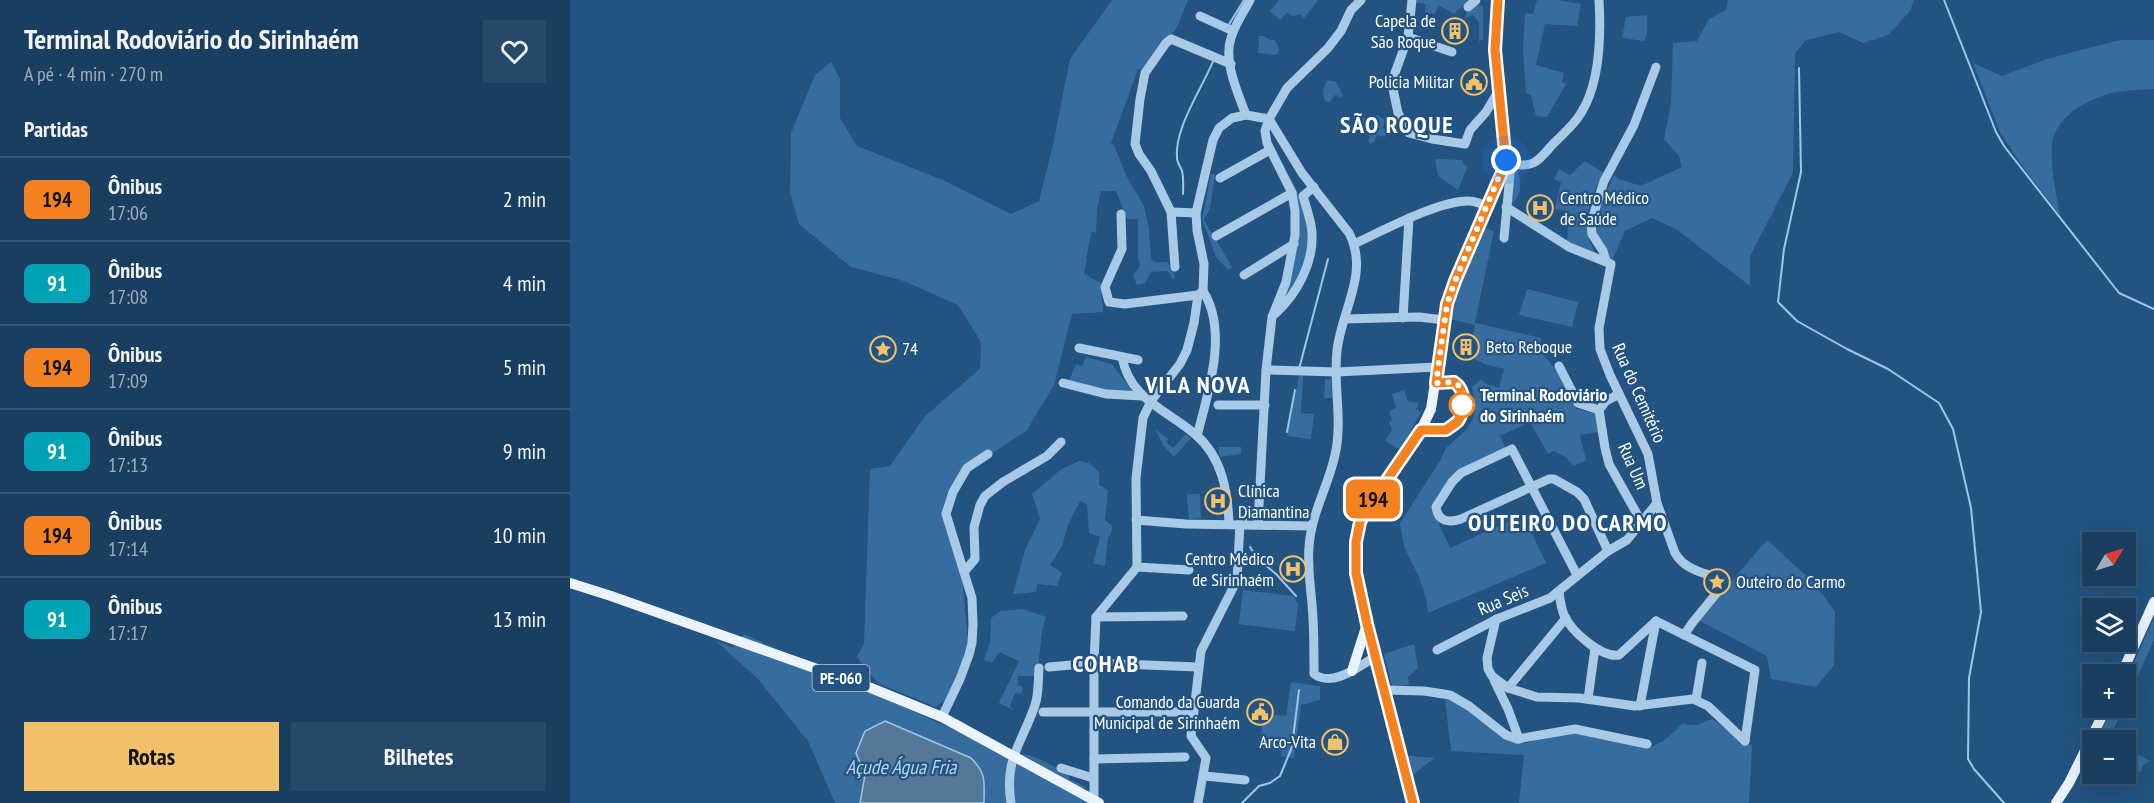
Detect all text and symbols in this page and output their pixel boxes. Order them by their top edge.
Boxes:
place label: Capela de São Roque [1371,9,1436,53]
building icon: Capela de São Roque [1440,16,1470,46]
text: Terminal Rodoviário do Sirinhaém [24,20,359,57]
button: heart [483,20,546,83]
text: A pé · 4 min · 270 m [24,61,163,87]
public building icon: Policia Militar [1459,67,1489,97]
place label: Policia Militar [1369,70,1454,93]
district label: SÃO ROQUE [1340,109,1454,140]
text: Partidas [24,115,88,143]
your location [1491,145,1521,175]
text: Ônibus [108,172,162,200]
text: 2 min [503,185,546,213]
text: 194 [42,186,72,213]
place label: Centro Médico de Saúde [1560,186,1649,230]
hospital icon: Centro Médico de Saúde [1525,193,1555,223]
text: 17:06 [108,200,148,226]
text: Ônibus [108,256,162,284]
text: 4 min [503,269,546,297]
text: 91 [47,270,67,297]
text: 17:08 [108,284,148,310]
building icon: Beto Reboque [1451,332,1481,362]
place icon: 74 [868,334,898,364]
place label: Beto Reboque [1486,335,1572,358]
place label: 74 [902,337,918,360]
street label: Rua do Cemitério [1607,339,1672,446]
text: Ônibus [108,340,162,368]
text: 5 min [503,353,546,381]
text: 194 [42,354,72,381]
text: 17:09 [108,368,148,394]
district label: VILA NOVA [1144,369,1251,400]
place label: Terminal Rodoviário do Sirinhaém [1480,383,1607,427]
marker: Terminal Rodoviário do Sirinhaém [1449,392,1475,418]
text: Ônibus [108,424,162,452]
text: 9 min [503,437,546,465]
text: 91 [47,438,67,465]
street label: Rua Um [1613,439,1654,493]
text: 17:13 [108,452,148,478]
place label: Clínica Diamantina [1238,479,1309,523]
line badge: 194 [1338,480,1408,518]
hospital icon: Clínica Diamantina [1203,486,1233,516]
text: 194 [1358,486,1388,513]
district label: OUTEIRO DO CARMO [1468,507,1668,538]
text: Ônibus [108,508,162,536]
text: 10 min [493,521,546,549]
text: 194 [42,522,72,549]
north arrow [2082,532,2136,586]
map controls [2082,532,2136,784]
text: 17:14 [108,536,148,562]
place label: Centro Médico de Sirinhaém [1185,547,1274,591]
hospital icon: Centro Médico de Sirinhaém [1278,554,1308,584]
place icon: Outeiro do Carmo [1702,567,1732,597]
place label: Outeiro do Carmo [1736,570,1846,593]
street label: Rua Seis [1474,579,1532,620]
text: Ônibus [108,592,162,620]
button: layers [2082,598,2136,652]
text: 13 min [493,605,546,633]
text: 91 [47,606,67,633]
text: 17:17 [108,620,148,646]
district label: COHAB [1072,648,1140,679]
button: + [2082,664,2136,718]
road number: PE-060 [812,665,870,691]
place label: Comando da Guarda Municipal de Sirinhaém [1094,690,1240,734]
public building icon: Comando da Guarda Municipal de Sirinhaém [1245,697,1275,727]
button: Rotas [24,722,279,791]
button: Bilhetes [291,722,546,791]
shop icon: Arco-Vita [1320,727,1350,757]
place label: Arco-Vita [1259,730,1316,753]
button: − [2082,730,2136,784]
water label: Açude Água Fria [846,754,957,780]

